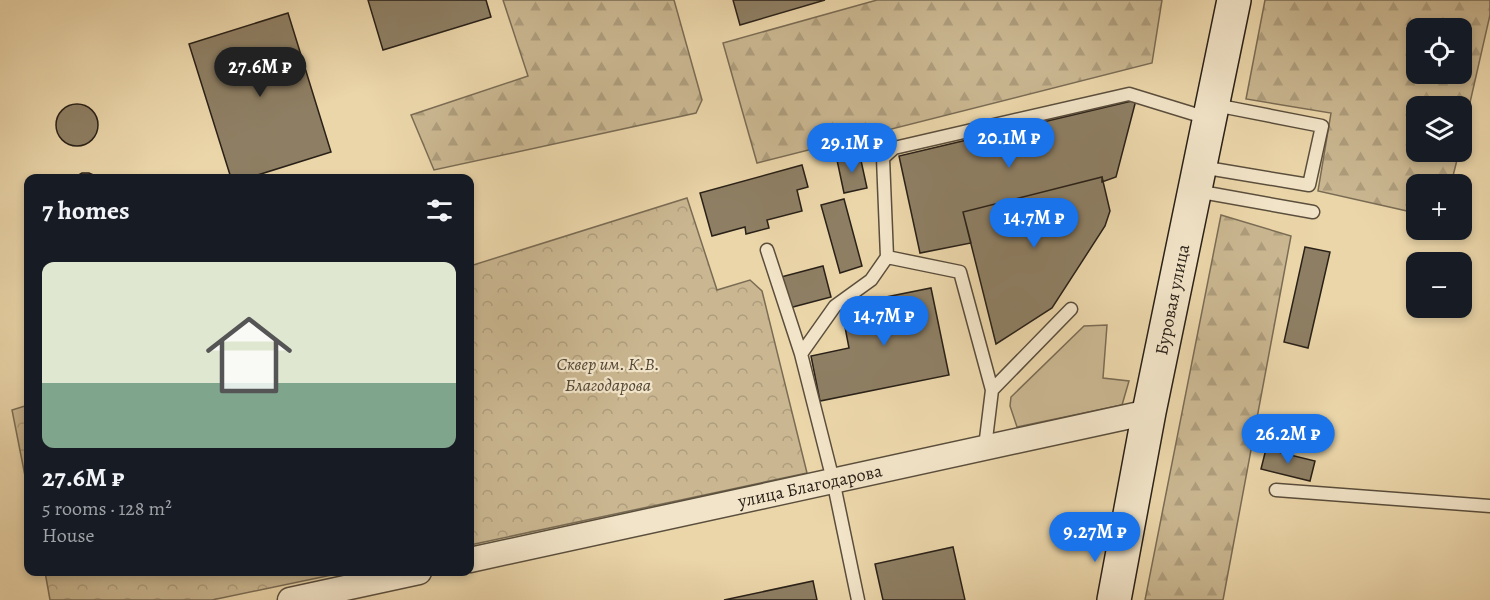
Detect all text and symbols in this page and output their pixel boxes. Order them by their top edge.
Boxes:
map controls [1406,18,1472,318]
button: locate [1406,18,1472,84]
pin: 27.6M ₽ [205,47,315,98]
text: 27.6M ₽ [228,53,292,80]
button: layers [1406,96,1472,162]
pin: 20.1M ₽ [954,118,1064,169]
pin: 29.1M ₽ [797,123,907,174]
text: 20.1M ₽ [978,124,1040,151]
text: 29.1M ₽ [821,129,883,156]
button: + [1406,174,1472,240]
text: 7 homes [42,193,130,228]
icon: filters [423,194,456,227]
pin: 14.7M ₽ [979,198,1089,249]
text: 14.7M ₽ [1003,204,1065,231]
street label: Буровая улица [1149,241,1195,357]
button: − [1406,252,1472,318]
pin: 14.7M ₽ [829,296,939,347]
icon: home [195,301,303,409]
text: 14.7M ₽ [853,302,915,329]
park label: Сквер им. К.В. Благодарова [556,352,660,397]
pin: 26.2M ₽ [1233,414,1343,465]
text: 26.2M ₽ [1256,420,1320,447]
street label: улица Благодарова [735,458,885,513]
text: 27.6M ₽ [42,460,125,495]
text: 5 rooms · 128 m² [42,495,172,522]
pin: 9.27M ₽ [1040,512,1150,563]
text: 9.27M ₽ [1063,518,1127,545]
text: House [42,522,94,549]

